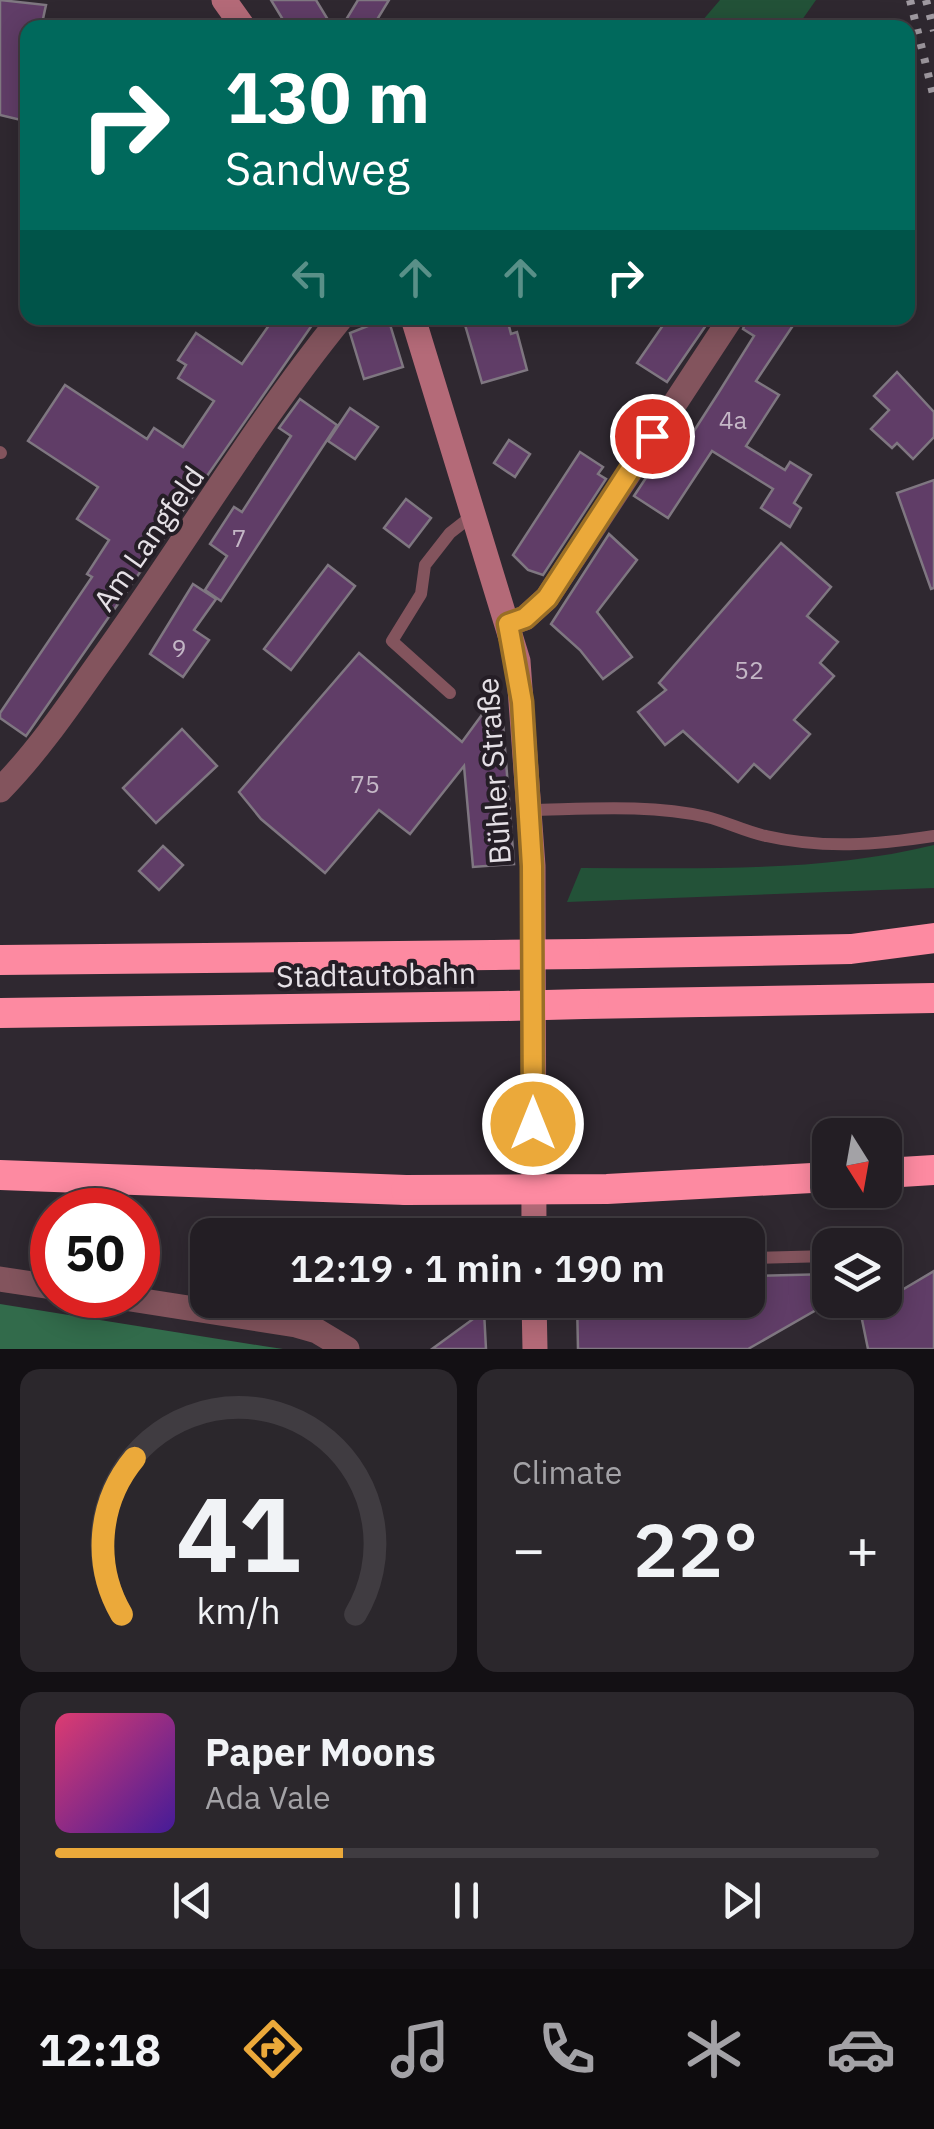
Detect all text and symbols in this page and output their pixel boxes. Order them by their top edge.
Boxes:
text: 130 m [225,51,430,142]
icon: right [60,60,190,190]
text: Sandweg [225,139,410,197]
icon: left [283,250,338,305]
icon: ahead [388,250,443,305]
icon: ahead [493,250,548,305]
icon: right [598,250,653,305]
pin [610,394,695,479]
house number: 4a [719,403,747,436]
icon: arrive [625,409,680,464]
street label: Am Langfeld [84,458,212,618]
house number: 7 [231,521,247,554]
house number: 9 [171,631,187,664]
house number: 52 [734,653,764,686]
street label: Bühler Straße [467,676,519,866]
house number: 75 [350,767,380,800]
street label: Stadtautobahn [276,953,476,995]
position arrow [481,1072,585,1176]
north arrow [812,1118,902,1208]
map controls [812,1118,902,1318]
speed limit sign: 50 [30,1188,160,1318]
button: layers [812,1228,902,1318]
text: 12:19 · 1 min · 190 m [290,1243,665,1292]
text: Climate [512,1451,622,1493]
text: 41 [176,1465,301,1601]
text: 22° [633,1500,758,1598]
text: − [512,1513,545,1584]
text: + [846,1513,879,1584]
text: km/h [196,1587,281,1634]
text: Paper Moons [205,1727,436,1776]
text: Ada Vale [205,1776,331,1818]
icon: previous [165,1873,220,1928]
icon: pause [439,1873,494,1928]
icon: next [714,1873,769,1928]
icon: directions [238,2014,308,2084]
icon: music [385,2014,455,2084]
icon: phone [532,2014,602,2084]
icon: climate [679,2014,749,2084]
icon: car [826,2014,896,2084]
text: 12:18 [38,2020,161,2078]

